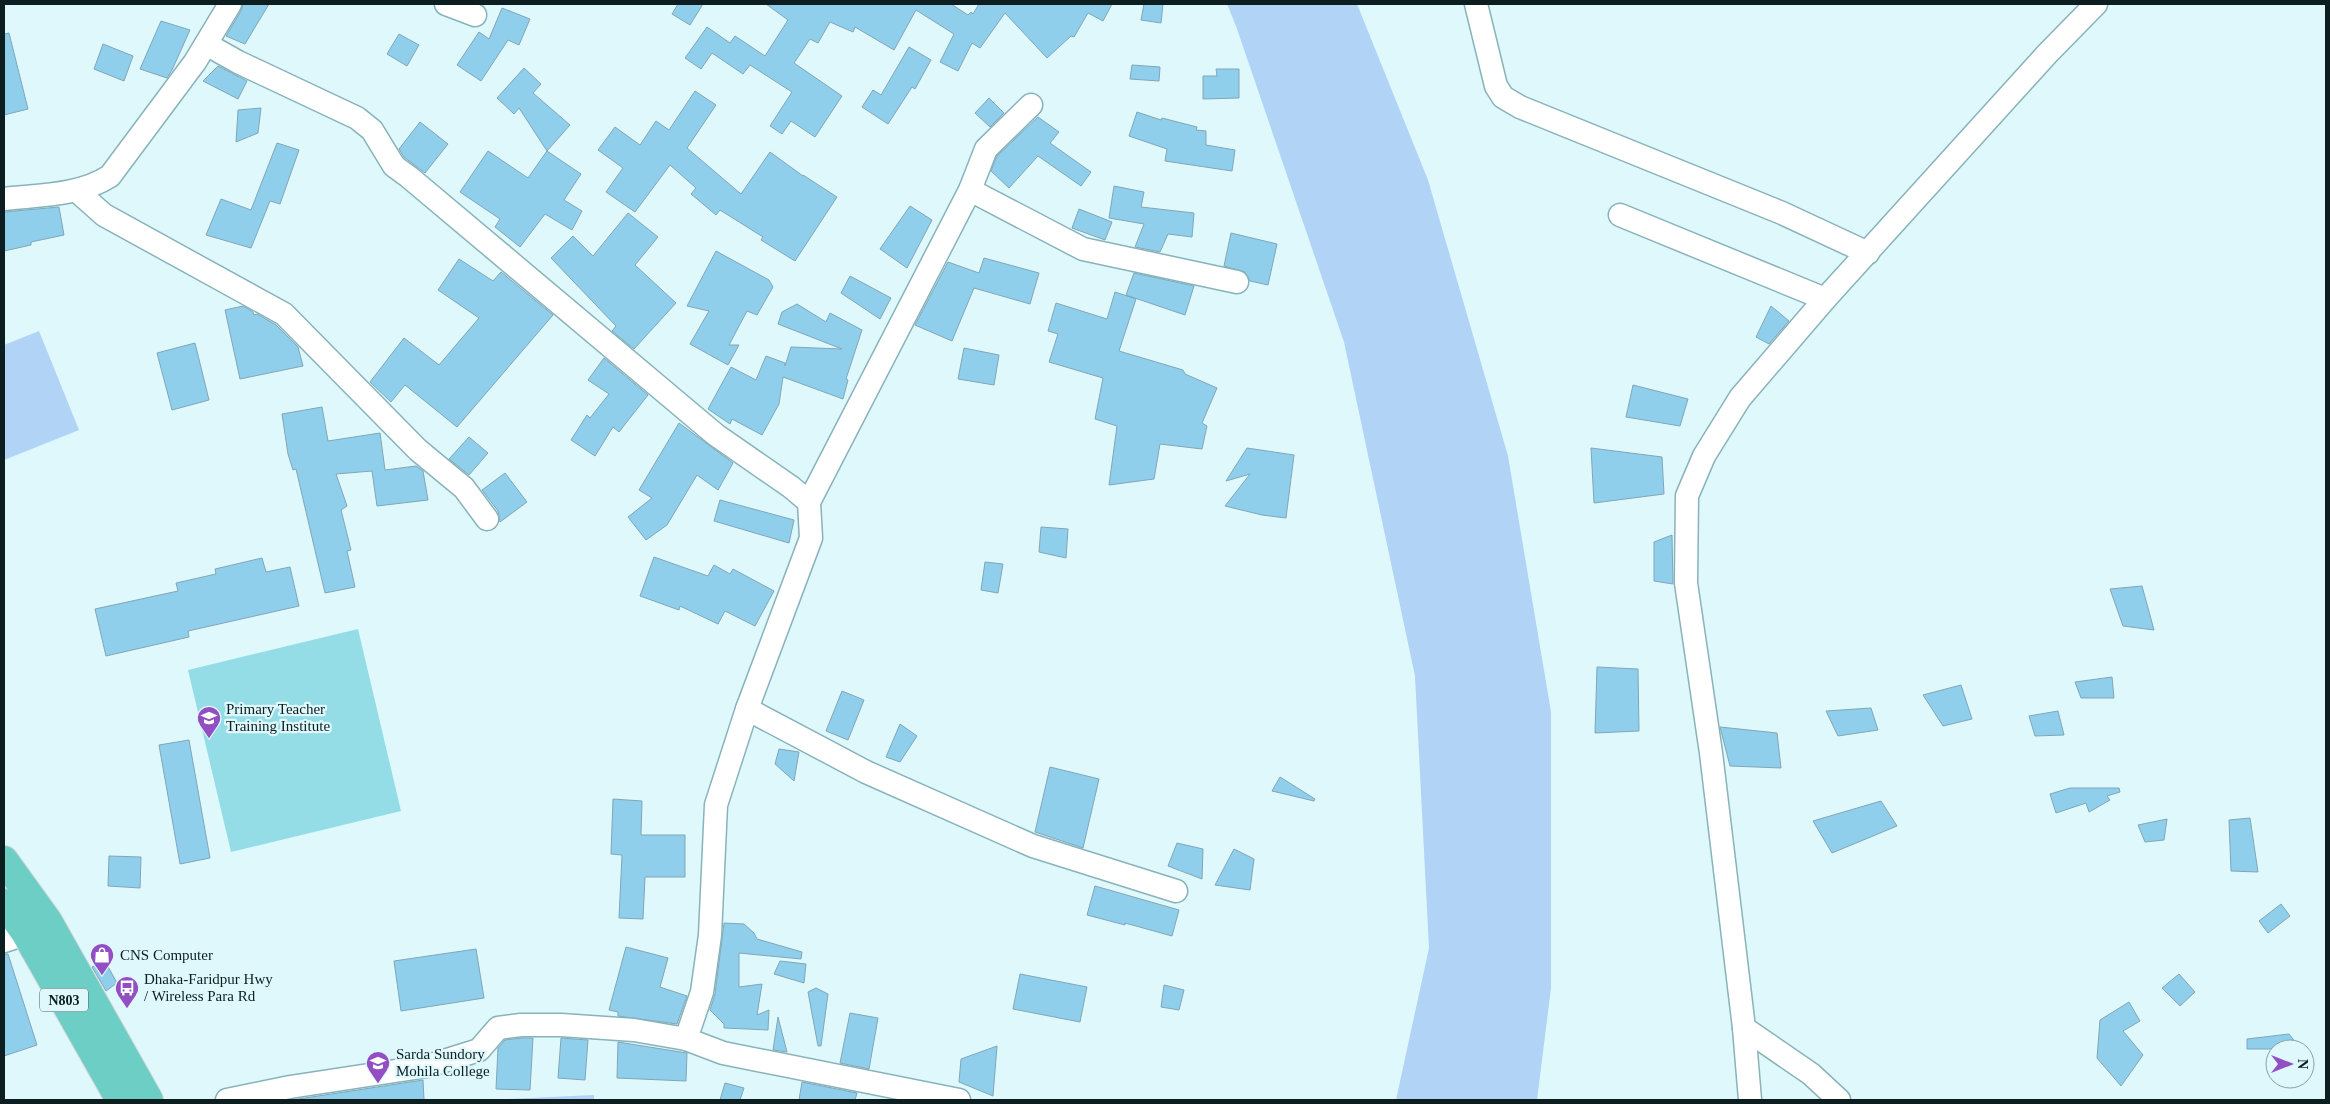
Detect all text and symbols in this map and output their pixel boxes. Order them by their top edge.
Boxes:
place label: Primary Teacher Training Institute [226,701,330,734]
school or university icon: Primary Teacher Training Institute [196,705,222,739]
shop icon: CNS Computer [89,942,115,976]
place label: CNS Computer [120,947,213,963]
place label: Dhaka-Faridpur Hwy / Wireless Para Rd [144,971,273,1004]
bus stop icon: Dhaka-Faridpur Hwy / Wireless Para Rd [114,975,140,1009]
road number: N803 [40,988,88,1012]
north arrow [2265,1039,2315,1089]
place label: Sarda Sundory Mohila College [396,1046,490,1079]
school or university icon: Sarda Sundory Mohila College [365,1050,391,1084]
text: N [2295,1059,2310,1069]

